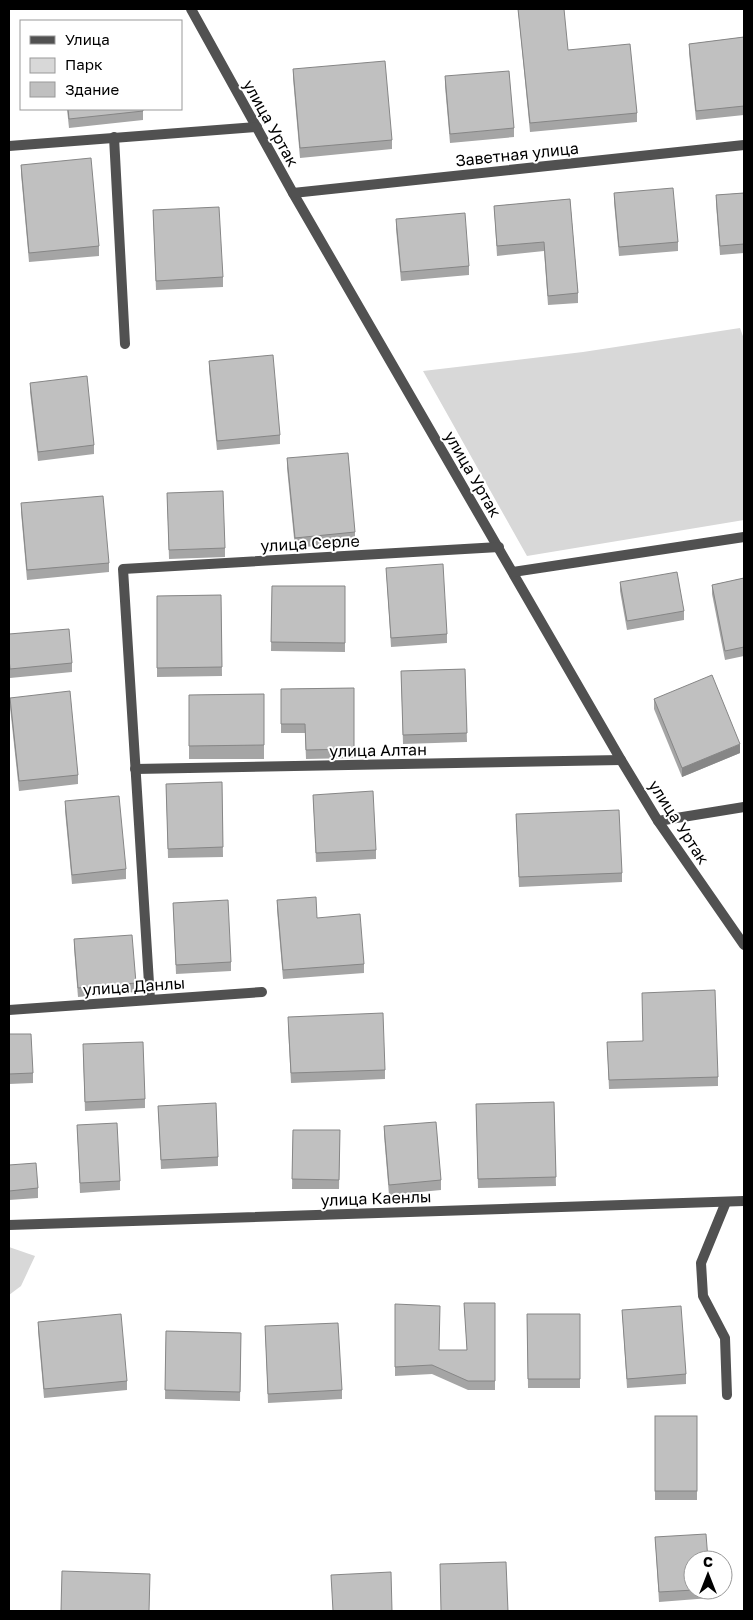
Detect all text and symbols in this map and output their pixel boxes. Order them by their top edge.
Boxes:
legend [20,20,182,110]
text: Улица [65,30,110,48]
text: Парк [65,55,103,73]
street label: улица Уртак [239,76,303,170]
text: Здание [65,80,119,98]
street label: Заветная улица [454,138,580,170]
street label: улица Уртак [440,427,506,521]
street label: улица Серле [260,530,360,556]
street label: улица Алтан [329,739,427,761]
street label: улица Уртак [644,776,714,868]
street label: улица Данлы [82,972,186,1000]
street label: улица Каенлы [320,1186,432,1210]
north arrow [683,1550,733,1600]
text: С [703,1553,713,1570]

